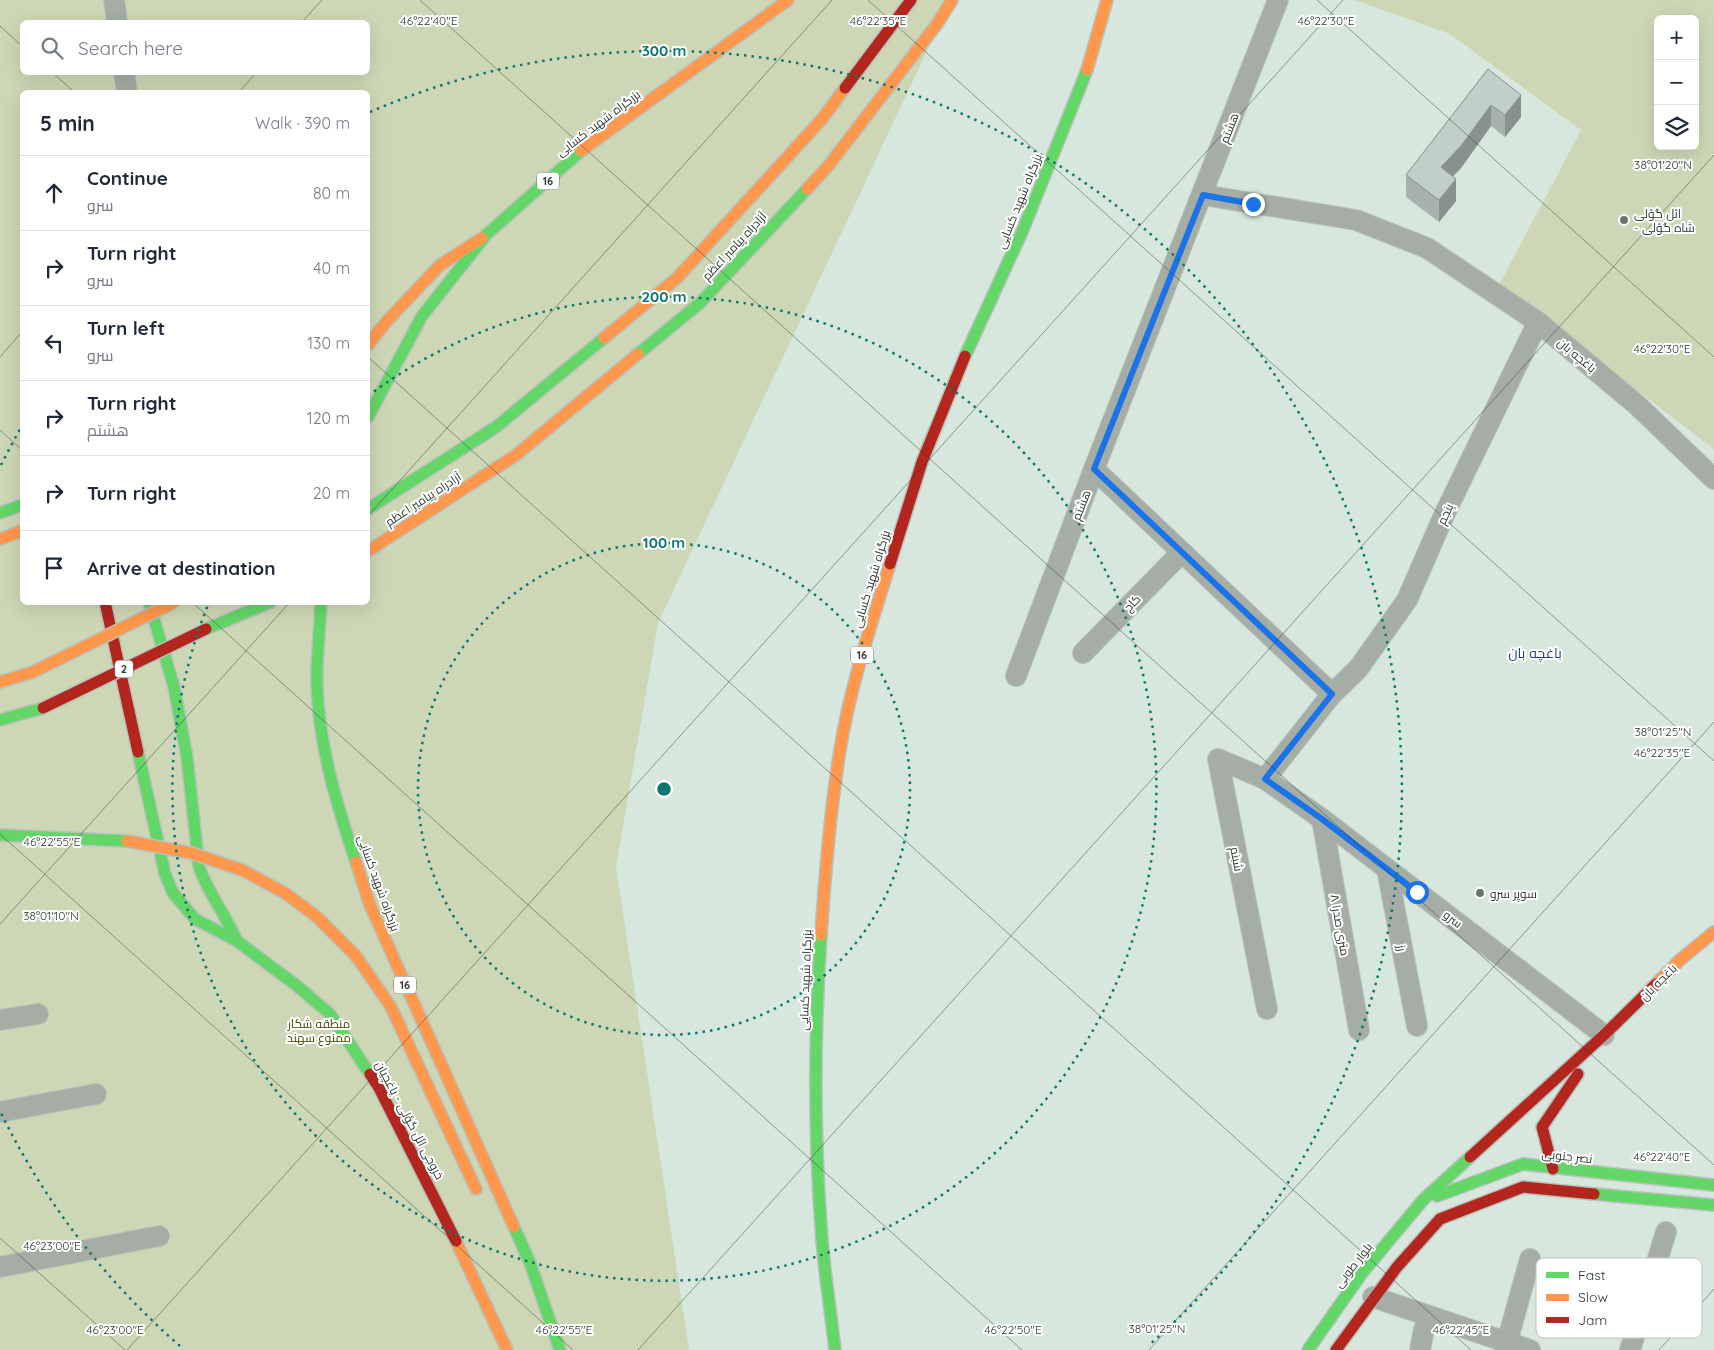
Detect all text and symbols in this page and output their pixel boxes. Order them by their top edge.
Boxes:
text: 46°22'40"E [400,13,458,28]
text: 46°22'35"E [850,13,906,28]
text: 46°22'30"E [1297,13,1355,28]
map controls [1654,15,1699,150]
button: + [1654,15,1699,60]
search box [20,20,370,75]
icon: search [38,34,66,62]
text: Search here [78,36,183,60]
text: 300 m [642,41,686,60]
button: − [1654,60,1699,105]
street label: بزرگراه شهید کسایی [553,86,643,160]
button: layers [1654,105,1699,150]
text: 5 min [40,110,95,136]
street label: هشتم [1216,111,1243,146]
text: Walk · 390 m [255,113,350,133]
street label: بزرگراه شهید کسایی [993,151,1045,251]
text: 38°01'20"N [1634,157,1692,172]
text: Continue [87,166,168,190]
road number: 16 [537,172,559,190]
icon: ahead [40,179,68,207]
text: 80 m [313,183,350,203]
route end [1242,193,1265,216]
text: سرو [87,195,113,215]
place label: ائل گؤلی - شاه گؤلی [1634,206,1695,235]
street label: آزادراه پیامبر اعظم [699,208,771,285]
marker: ائل گؤلی - شاه گؤلی [1618,214,1630,226]
text: Turn right [87,241,176,265]
icon: right [40,254,68,282]
text: 40 m [313,258,350,278]
text: سرو [87,270,113,290]
text: 200 m [642,287,687,306]
text: Turn left [87,316,165,340]
icon: left [40,329,68,357]
text: 130 m [307,333,350,353]
street label: باغچه بان [1553,334,1599,377]
text: 46°22'30"E [1633,341,1691,356]
text: سرو [87,345,113,365]
text: Turn right [87,391,176,415]
icon: right [40,404,68,432]
text: 120 m [307,408,350,428]
text: هشتم [87,420,129,440]
street label: آزادراه پیامبر اعظم [382,468,466,531]
icon: right [40,479,68,507]
text: Turn right [87,481,176,505]
text: 20 m [313,483,350,503]
street label: هشتم [1068,488,1095,523]
street label: پنجم [1434,500,1459,528]
street label: بزرگراه شهید کسایی [849,528,893,630]
text: 100 m [643,533,685,552]
icon: arrive [40,554,68,582]
text: Arrive at destination [87,556,276,580]
street label: کاج [1120,591,1144,615]
district label: باغچه بان [1508,644,1562,663]
road number: 16 [851,646,873,664]
road number: 2 [115,661,133,678]
text: 38°01'25"N [1634,724,1692,739]
text: 46°22'35"E [1634,745,1690,760]
centre of rings [655,780,673,798]
street label: بزرگراه شهید کسایی [355,833,403,933]
text: 46°22'55"E [24,834,81,849]
street label: شبنم [1226,845,1247,873]
route start [1406,881,1429,904]
place label: سوپر سرو [1490,886,1537,903]
marker: سوپر سرو [1474,887,1486,899]
street label: ۸ متری صدرا [1327,893,1353,957]
street label: سرو [1441,907,1465,931]
text: 38°01'10"N [23,908,79,923]
street label: بزرگراه شهید کسایی [796,929,814,1031]
street label: رز [1394,942,1410,953]
street label: باغچه بان [1636,960,1681,1005]
road number: 16 [394,976,416,994]
park label: منطقه شکار ممنوع سهند [287,1016,351,1046]
street label: خروجی ائل گؤلی - یاغچیان [371,1058,448,1183]
street label: نصر جنوبی [1541,1146,1593,1166]
text: 46°22'40"E [1633,1149,1691,1164]
text: 46°23'00"E [23,1238,81,1253]
street label: بلوار طوبی [1331,1239,1375,1291]
legend [1536,1258,1702,1338]
text: Fast [1578,1266,1606,1284]
text: Slow [1578,1288,1608,1306]
text: Jam [1578,1311,1607,1329]
text: 38°01'25"N [1128,1321,1186,1336]
text: 46°23'00"E [86,1322,144,1337]
text: 46°22'55"E [536,1322,593,1337]
text: 46°22'50"E [984,1322,1042,1337]
text: 46°22'45"E [1433,1322,1490,1337]

